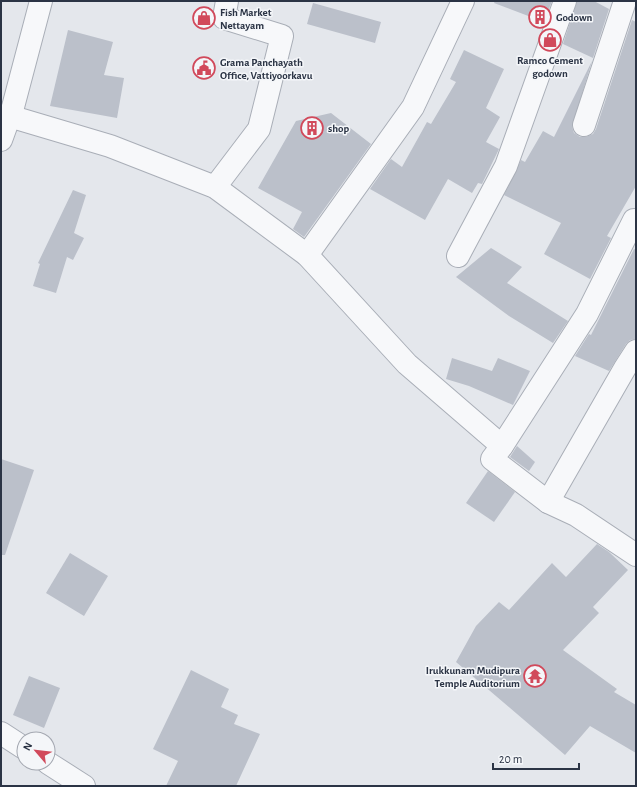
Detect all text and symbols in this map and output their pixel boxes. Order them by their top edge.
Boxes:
building icon: Godown [527,4,553,30]
shop icon: Fish Market Nettayam [191,5,217,31]
place label: Fish Market Nettayam [220,7,272,31]
place label: Godown [556,12,593,23]
shop icon: Ramco Cement godown [537,27,563,53]
public building icon: Grama Panchayath Office, Vattiyoorkavu [191,55,217,81]
place label: Ramco Cement godown [517,55,583,79]
place label: Grama Panchayath Office, Vattiyoorkavu [220,57,313,81]
building icon: shop [299,115,325,141]
place label: shop [328,123,350,134]
temple icon: Irukkunam Mudipura Temple Auditorium [522,663,548,689]
place label: Irukkunam Mudipura Temple Auditorium [426,665,521,689]
north arrow [16,731,56,771]
text: N [21,741,34,753]
scale bar [493,745,579,771]
text: 20 m [499,753,522,765]

